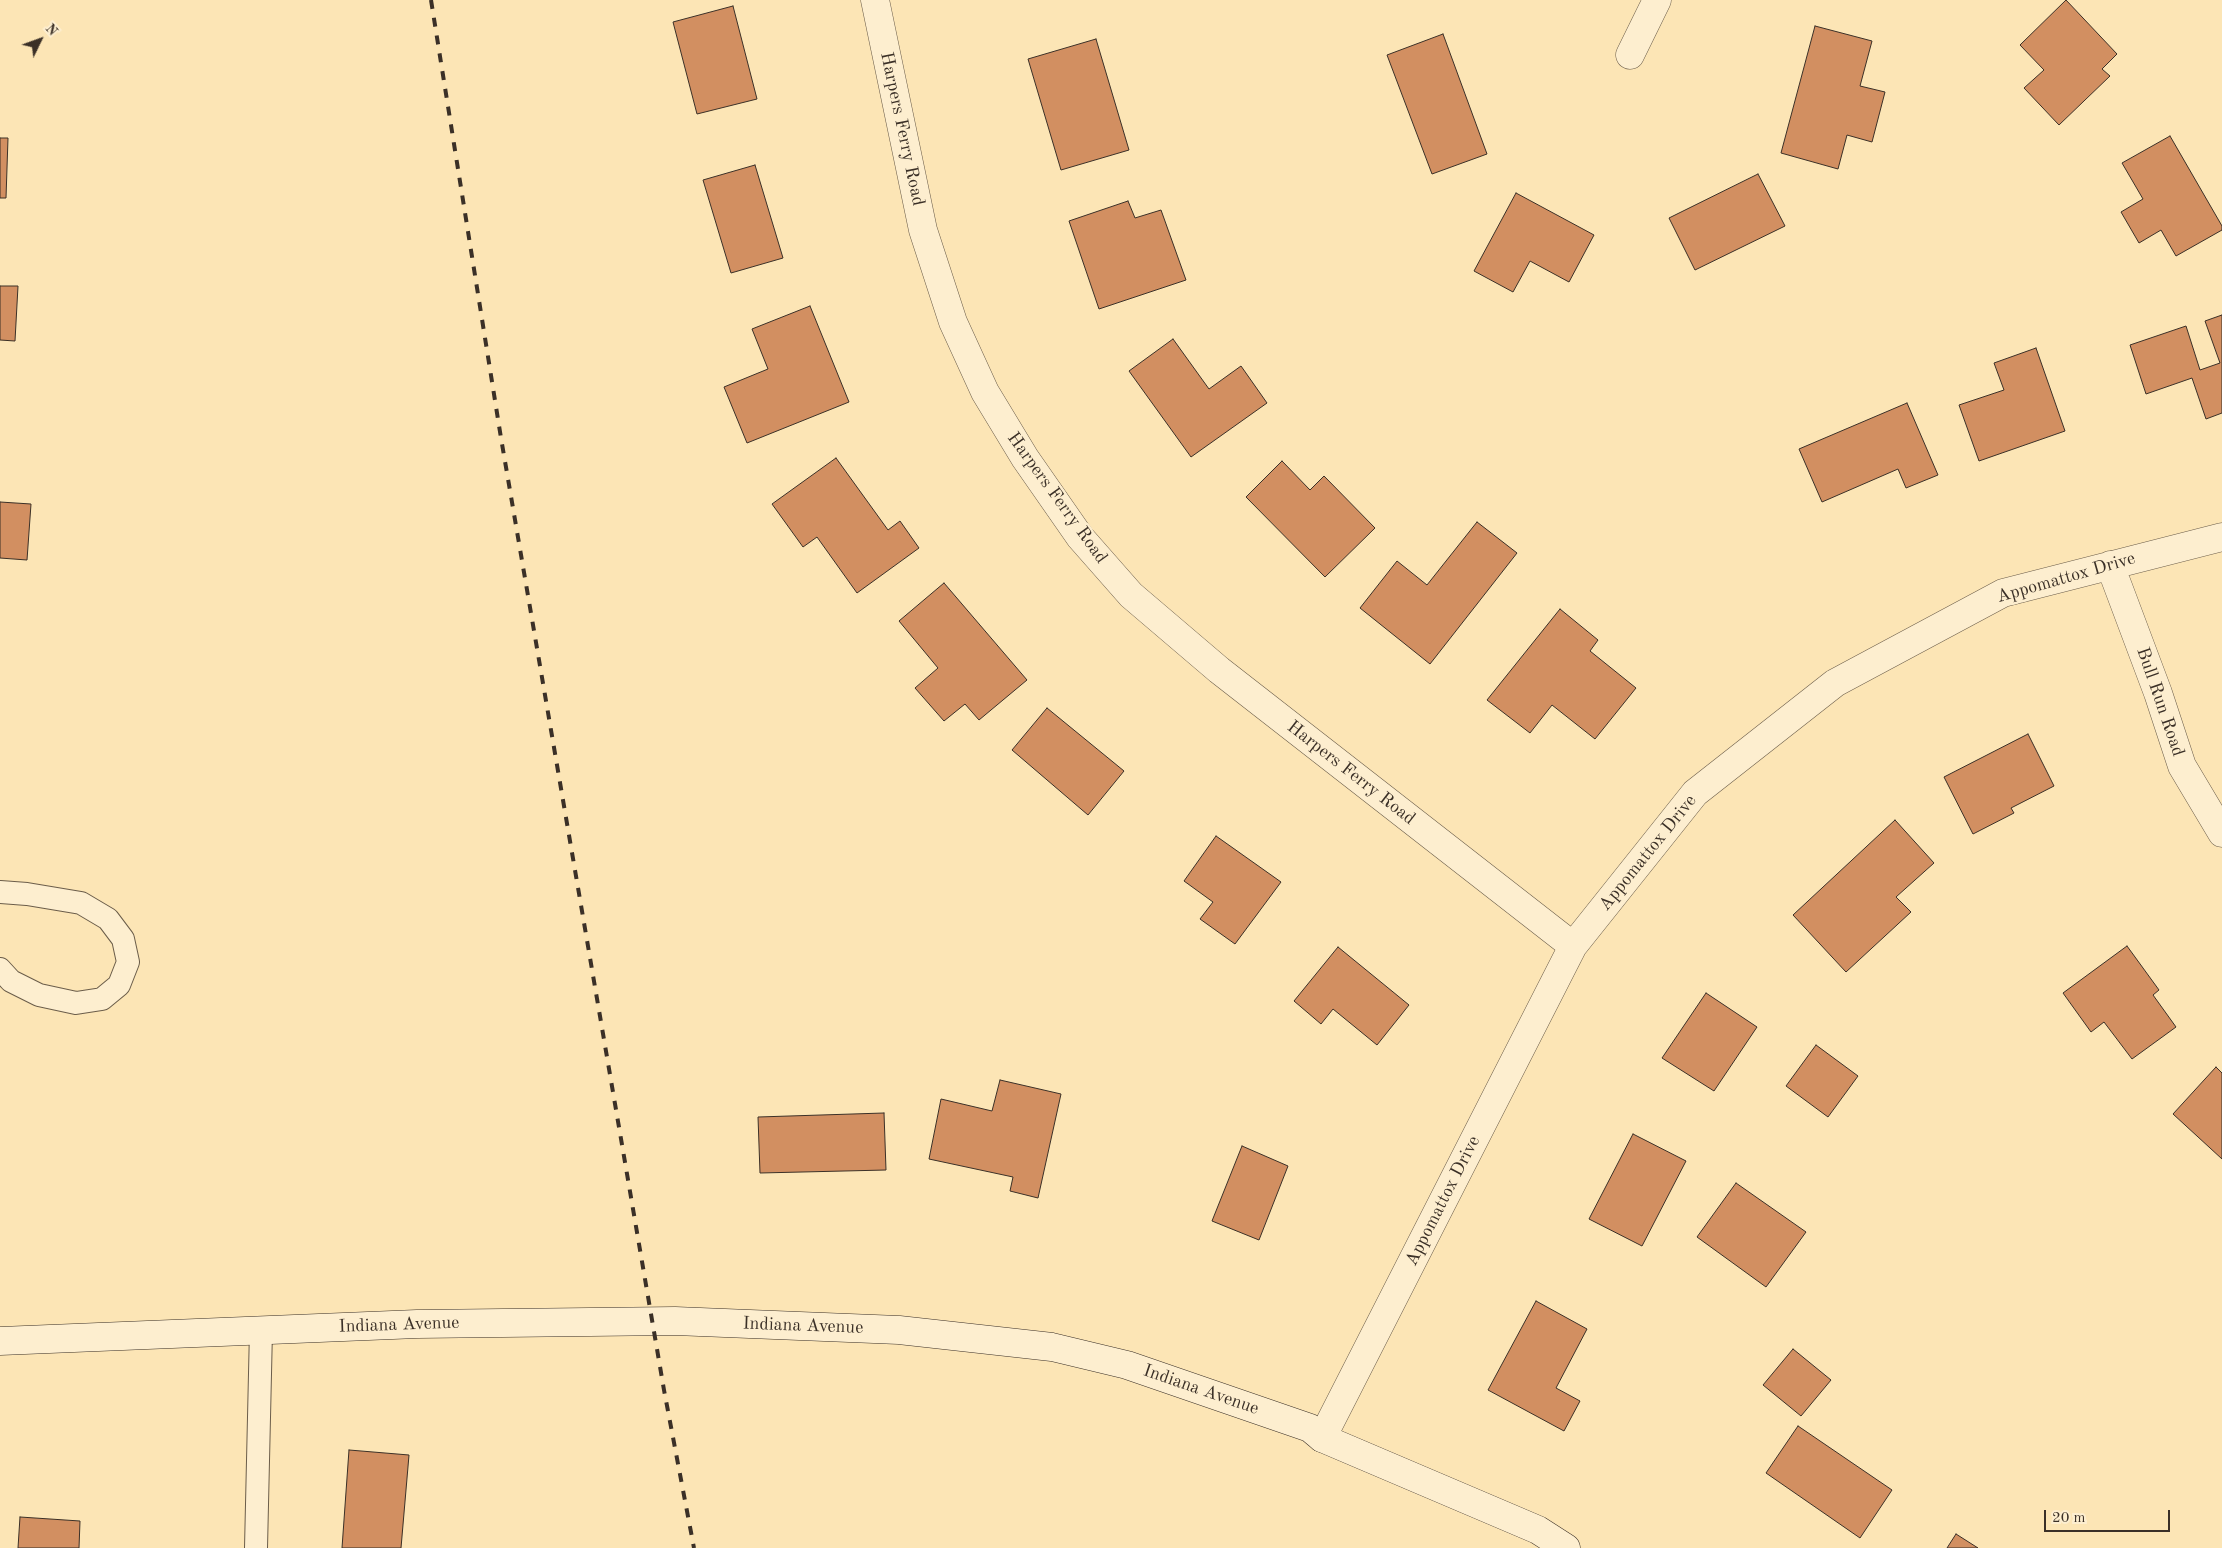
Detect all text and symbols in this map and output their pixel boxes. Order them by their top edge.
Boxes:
north arrow [15,15,65,65]
text: N [42,21,60,39]
street label: Harpers Ferry Road [875,50,929,208]
street label: Harpers Ferry Road [1002,428,1112,568]
street label: Appomattox Drive [1994,548,2138,608]
street label: Bull Run Road [2131,645,2189,759]
street label: Harpers Ferry Road [1283,716,1419,830]
street label: Appomattox Drive [1595,791,1701,915]
street label: Appomattox Drive [1401,1132,1485,1270]
street label: Indiana Avenue [338,1312,460,1338]
street label: Indiana Avenue [742,1313,864,1339]
street label: Indiana Avenue [1140,1360,1262,1420]
scale bar [2047,1500,2173,1532]
text: 20 m [2052,1511,2086,1526]

